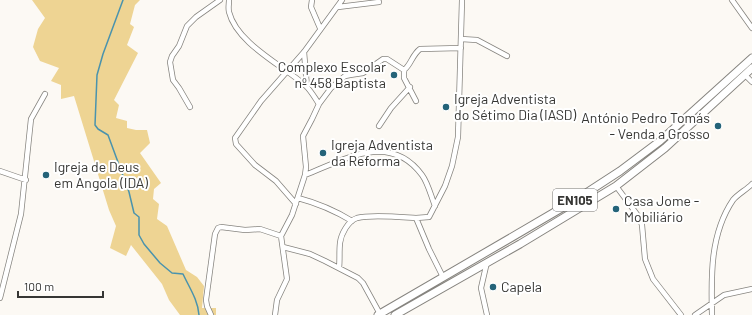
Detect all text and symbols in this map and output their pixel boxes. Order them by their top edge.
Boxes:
place label: Complexo Escolar nº 458 Baptista [278,58,386,91]
marker: Complexo Escolar nº 458 Baptista [389,70,399,80]
place label: Igreja Adventista do Sétimo Dia (IASD) [454,90,576,123]
marker: Igreja Adventista do Sétimo Dia (IASD) [441,102,451,112]
place label: António Pedro Tomás - Venda a Grosso [581,109,710,142]
marker: António Pedro Tomás - Venda a Grosso [713,121,723,131]
place label: Igreja Adventista da Reforma [331,136,433,169]
marker: Igreja Adventista da Reforma [318,148,328,158]
place label: Igreja de Deus em Angola (IDA) [54,158,148,191]
marker: Igreja de Deus em Angola (IDA) [41,170,51,180]
road number: EN105 [553,189,597,211]
place label: Casa Jome - Mobiliário [624,192,699,225]
marker: Casa Jome - Mobiliário [611,204,621,214]
scale bar [18,273,103,299]
place label: Capela [501,278,542,295]
text: 100 m [24,279,54,293]
marker: Capela [488,282,498,292]

